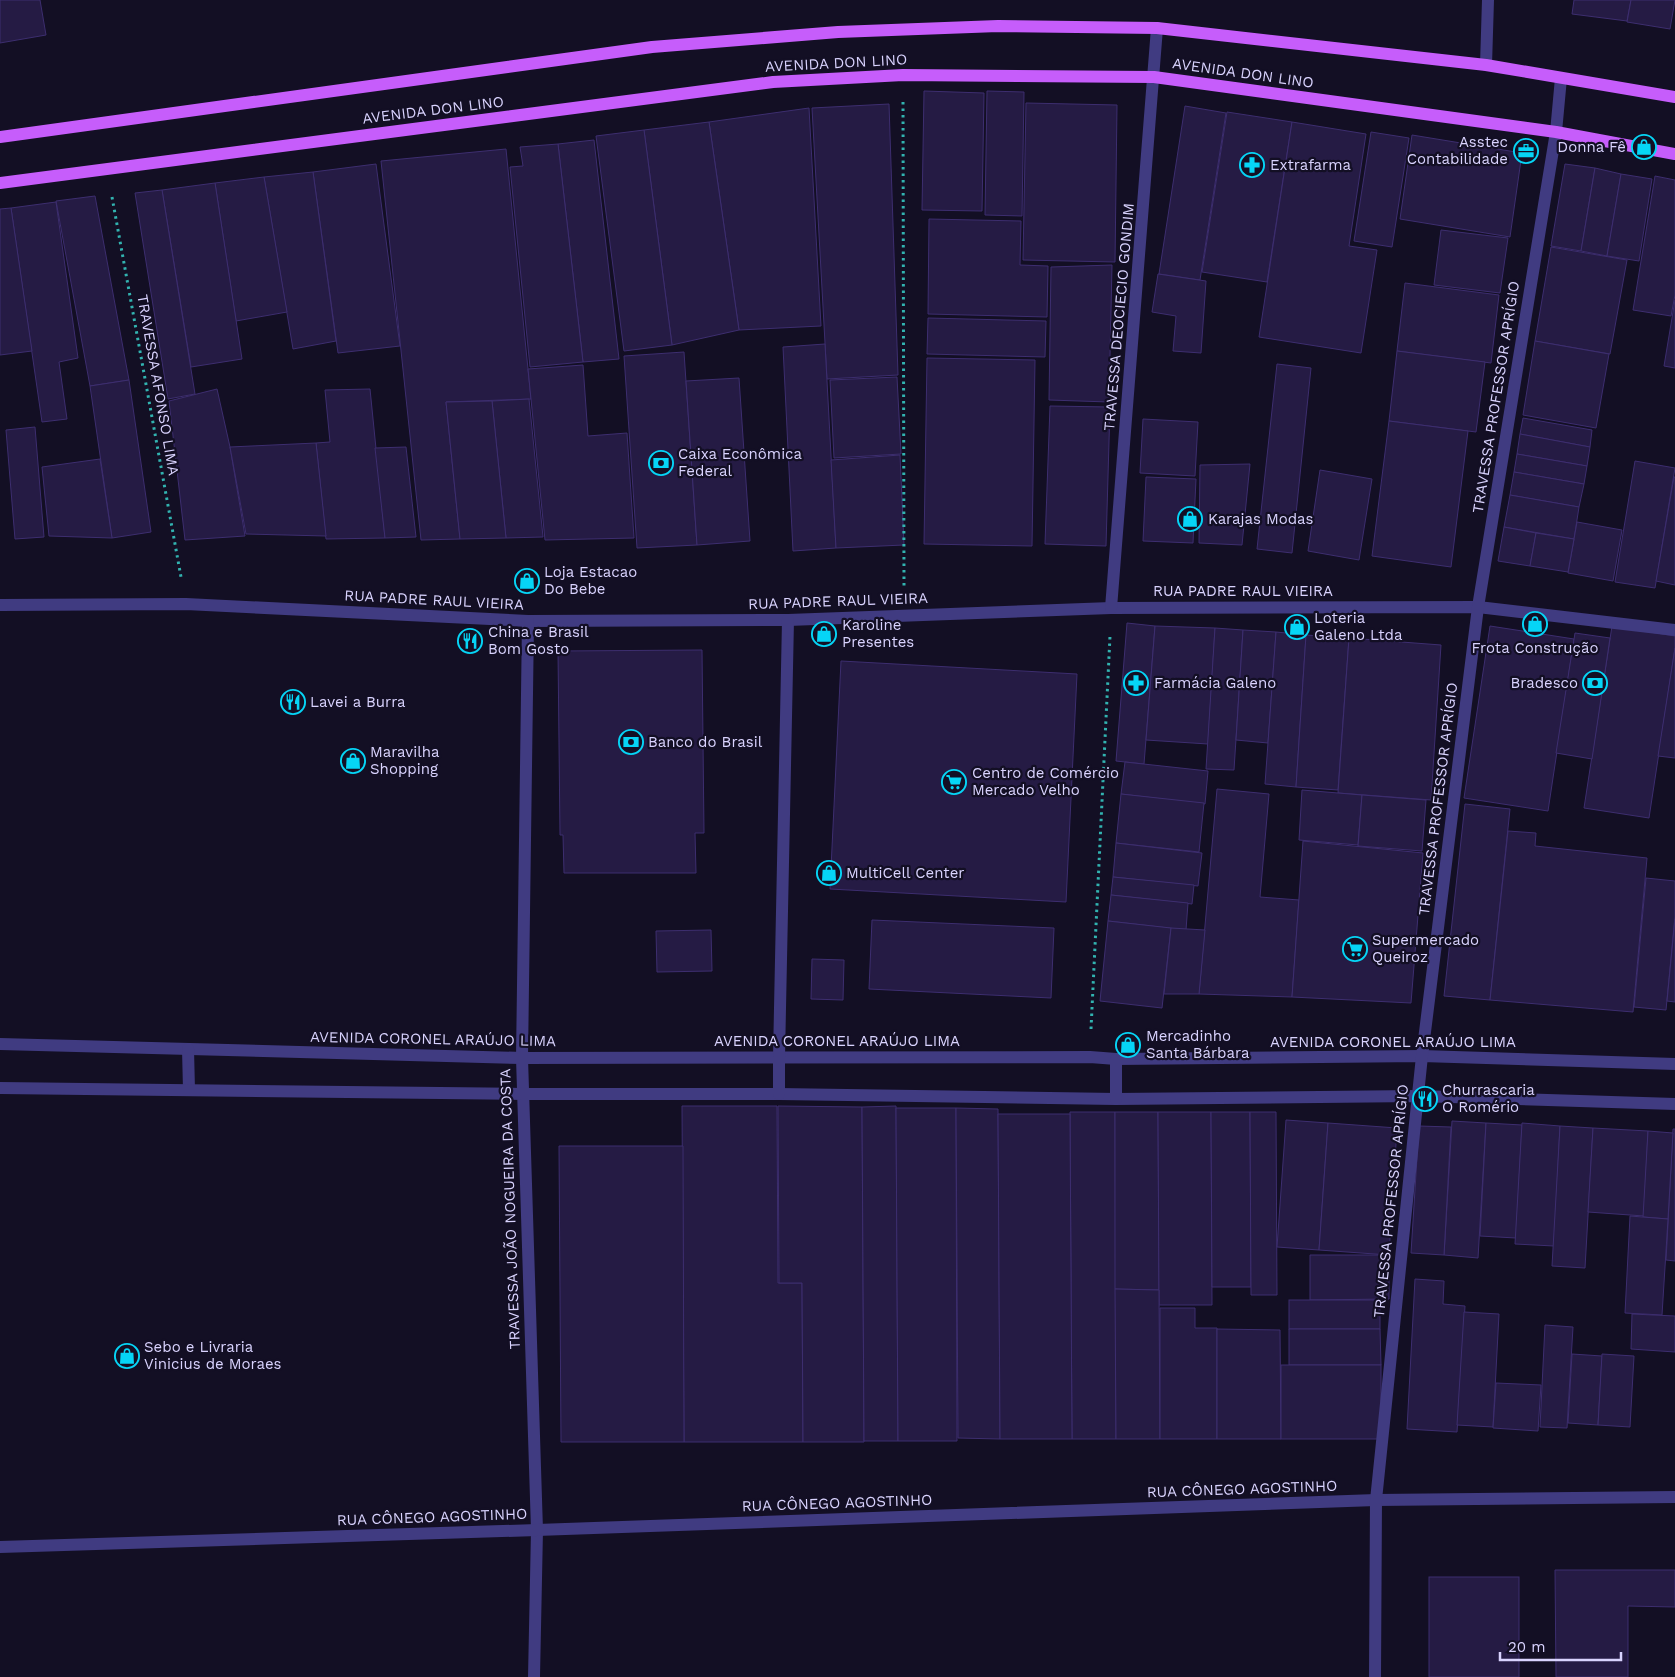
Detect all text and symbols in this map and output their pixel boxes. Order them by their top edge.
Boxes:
street label: AVENIDA DON LINO [764,50,908,76]
street label: AVENIDA DON LINO [1171,54,1315,92]
street label: AVENIDA DON LINO [361,92,505,128]
place label: Asstec Contabilidade [1407,133,1508,168]
shop icon: Donna Fê [1631,134,1657,160]
office icon: Asstec Contabilidade [1513,138,1539,164]
place label: Donna Fê [1557,138,1626,156]
pharmacy icon: Extrafarma [1239,152,1265,178]
place label: Extrafarma [1270,156,1352,174]
street label: TRAVESSA DEOCIECIO GONDIM [1100,202,1138,432]
street label: TRAVESSA PROFESSOR APRÍGIO [1469,280,1523,514]
street label: TRAVESSA AFONSO LIMA [133,293,183,477]
place label: Caixa Econômica Federal [678,445,803,480]
bank icon: Caixa Econômica Federal [648,450,674,476]
shop icon: Karajas Modas [1177,506,1203,532]
place label: Karajas Modas [1208,510,1314,528]
place label: Loja Estacao Do Bebe [544,563,637,598]
shop icon: Loja Estacao Do Bebe [514,568,540,594]
street label: RUA PADRE RAUL VIEIRA [1153,582,1333,600]
street label: RUA PADRE RAUL VIEIRA [344,586,524,614]
street label: RUA PADRE RAUL VIEIRA [748,589,928,613]
place label: Loteria Galeno Ltda [1314,609,1403,644]
shop icon: Frota Construção [1522,611,1548,637]
shop icon: Loteria Galeno Ltda [1284,614,1310,640]
place label: Karoline Presentes [842,616,914,651]
shop icon: Karoline Presentes [811,621,837,647]
place label: China e Brasil Bom Gosto [488,623,589,658]
restaurant icon: China e Brasil Bom Gosto [457,628,483,654]
place label: Frota Construção [1472,639,1598,657]
pharmacy icon: Farmácia Galeno [1123,670,1149,696]
bank icon: Bradesco [1582,670,1608,696]
place label: Farmácia Galeno [1154,674,1276,692]
place label: Bradesco [1510,674,1578,692]
street label: TRAVESSA PROFESSOR APRÍGIO [1415,681,1461,917]
restaurant icon: Lavei a Burra [280,689,306,715]
place label: Lavei a Burra [310,693,406,711]
bank icon: Banco do Brasil [618,729,644,755]
place label: Banco do Brasil [648,733,763,751]
place label: Maravilha Shopping [370,743,440,778]
shop icon: Maravilha Shopping [340,748,366,774]
place label: Centro de Comércio Mercado Velho [972,764,1119,799]
supermarket icon: Centro de Comércio Mercado Velho [941,769,967,795]
shop icon: MultiCell Center [816,860,842,886]
place label: MultiCell Center [846,864,964,882]
place label: Supermercado Queiroz [1372,931,1479,966]
supermarket icon: Supermercado Queiroz [1342,936,1368,962]
place label: Mercadinho Santa Bárbara [1146,1027,1250,1062]
street label: AVENIDA CORONEL ARAÚJO LIMA [310,1028,556,1050]
street label: AVENIDA CORONEL ARAÚJO LIMA [714,1032,960,1050]
shop icon: Mercadinho Santa Bárbara [1115,1032,1141,1058]
street label: AVENIDA CORONEL ARAÚJO LIMA [1270,1033,1516,1051]
street label: TRAVESSA JOÃO NOGUEIRA DA COSTA [496,1068,524,1350]
place label: Churrascaria O Romério [1442,1081,1535,1116]
street label: TRAVESSA PROFESSOR APRÍGIO [1370,1083,1412,1319]
restaurant icon: Churrascaria O Romério [1412,1086,1438,1112]
place label: Sebo e Livraria Vinicius de Moraes [144,1338,282,1373]
shop icon: Sebo e Livraria Vinicius de Moraes [114,1343,140,1369]
street label: RUA CÔNEGO AGOSTINHO [1146,1476,1338,1501]
street label: RUA CÔNEGO AGOSTINHO [741,1490,933,1515]
street label: RUA CÔNEGO AGOSTINHO [336,1504,528,1529]
scale bar [1500,1630,1621,1662]
text: 20 m [1508,1638,1546,1656]

